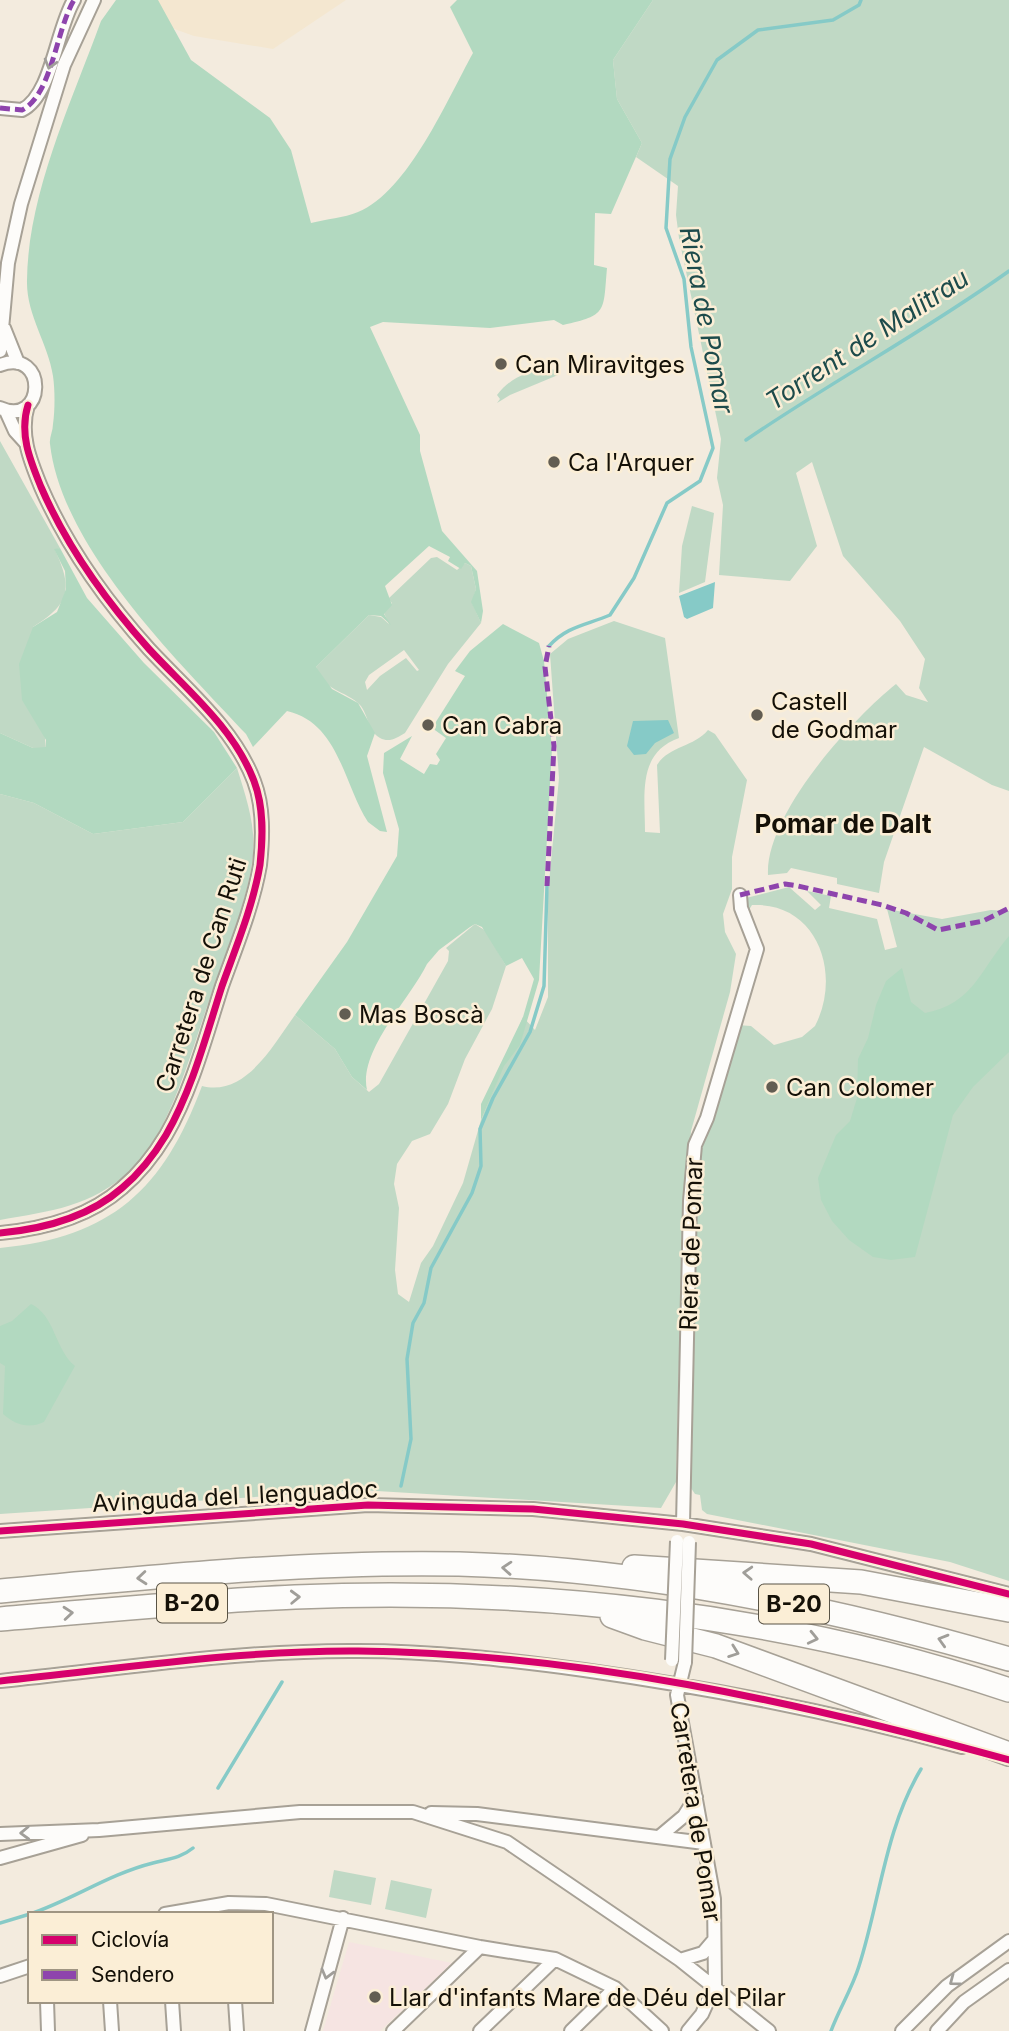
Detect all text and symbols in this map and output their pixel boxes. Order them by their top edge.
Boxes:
one-way arrow [43,57,58,69]
water label: Riera de Pomar [674,224,741,417]
water label: Torrent de Malitrau [760,262,974,416]
place label: Can Miravitges [515,350,685,379]
marker: Can Miravitges [493,356,509,372]
place label: Ca l'Arquer [568,448,694,477]
marker: Ca l'Arquer [546,454,562,470]
place label: Castell de Godmar [771,687,897,744]
marker: Castell de Godmar [749,707,765,723]
place label: Can Cabra [442,711,562,740]
marker: Can Cabra [420,717,436,733]
district label: Pomar de Dalt [755,808,932,839]
street label: Carretera de Can Ruti [149,854,253,1096]
place label: Mas Boscà [359,1000,484,1029]
marker: Mas Boscà [337,1006,353,1022]
place label: Can Colomer [786,1073,934,1102]
marker: Can Colomer [764,1079,780,1095]
street label: Riera de Pomar [673,1157,709,1331]
street label: Avinguda del Llenguadoc [91,1474,379,1518]
one-way arrow [501,1561,512,1576]
one-way arrow [742,1565,753,1580]
one-way arrow [136,1570,147,1585]
road number: B-20 [157,1584,227,1622]
road number: B-20 [759,1584,829,1624]
one-way arrow [290,1590,301,1605]
one-way arrow [62,1606,74,1621]
one-way arrow [807,1630,819,1644]
one-way arrow [938,1634,950,1649]
one-way arrow [728,1644,740,1658]
street label: Carretera de Pomar [664,1700,728,1924]
one-way arrow [19,1826,30,1841]
legend [28,1912,273,2003]
text: Ciclovía [91,1927,169,1952]
text: Sendero [91,1962,174,1987]
one-way arrow [321,1968,335,1980]
one-way arrow [949,1973,962,1986]
place label: Llar d'infants Mare de Déu del Pilar [389,1983,786,2012]
marker: Llar d'infants Mare de Déu del Pilar [367,1989,383,2005]

